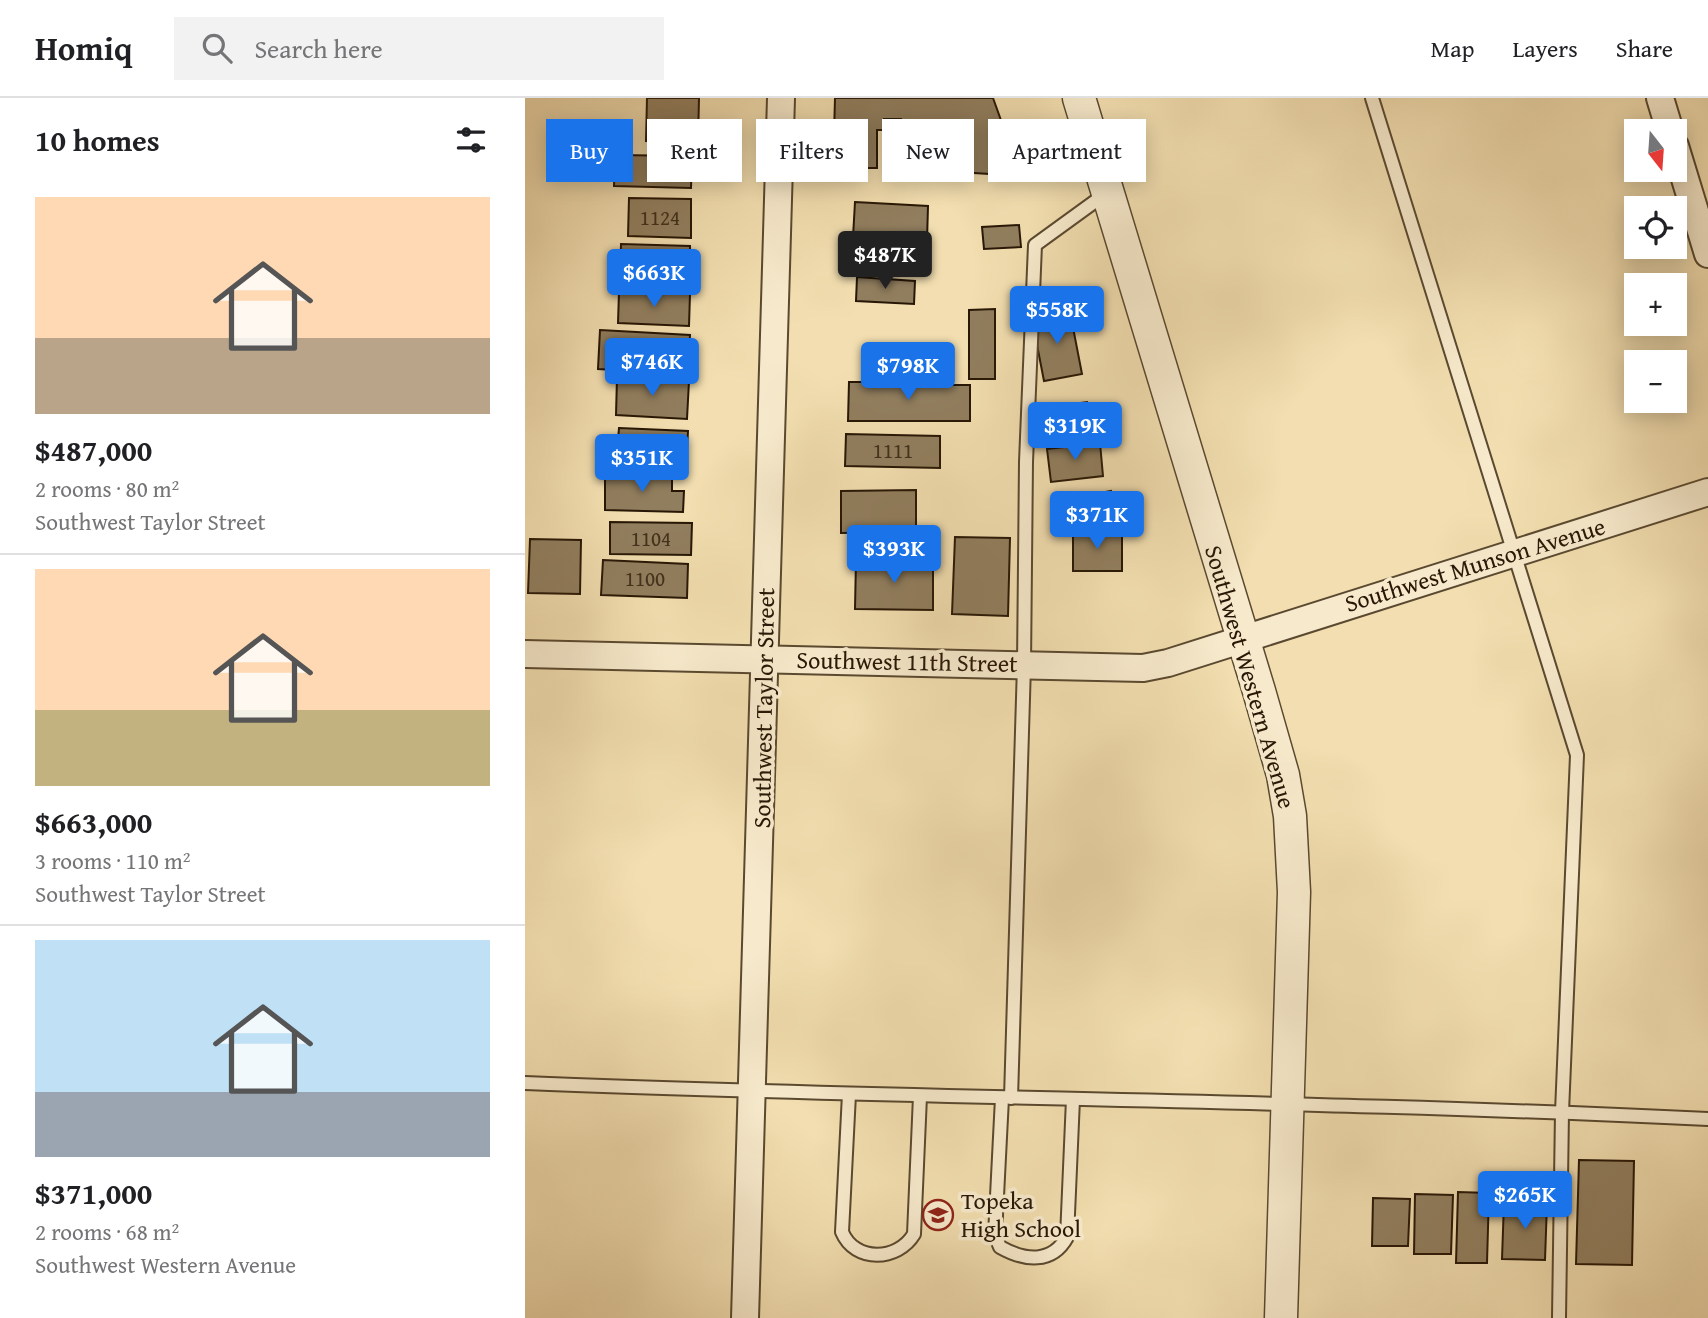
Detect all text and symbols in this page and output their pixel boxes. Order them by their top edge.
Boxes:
search box [174,17,664,80]
text: Homiq [35,24,132,72]
icon: search [198,29,236,67]
text: Search here [254,29,383,68]
text: Map [1431,31,1474,66]
text: Layers [1512,31,1578,66]
text: Share [1616,31,1673,66]
text: 10 homes [35,118,160,162]
chip: Buy [546,119,633,182]
chip: Rent [647,119,742,182]
chip: Filters [756,119,868,182]
chip: New [882,119,974,182]
chip: Apartment [988,119,1146,182]
north arrow [1624,119,1687,182]
map controls [1624,119,1687,413]
icon: filters [452,121,490,159]
button: locate [1624,196,1687,259]
house number: 1124 [640,202,680,233]
pin: $487K [836,232,934,291]
text: $487K [854,237,916,270]
icon: home [200,243,326,369]
pin: $663K [605,250,703,309]
text: $663K [623,255,685,288]
button: + [1624,273,1687,336]
pin: $558K [1008,286,1106,346]
text: $558K [1026,292,1088,325]
pin: $746K [603,338,701,398]
pin: $798K [859,342,957,402]
text: $746K [621,344,683,377]
text: $798K [877,348,939,381]
button: − [1624,350,1687,413]
pin: $319K [1026,402,1124,462]
text: $319K [1044,408,1106,441]
text: $487,000 [35,428,152,472]
pin: $351K [593,434,691,494]
house number: 1111 [873,435,913,466]
text: $351K [611,440,673,473]
text: 2 rooms · 80 m² [35,472,179,505]
pin: $371K [1048,491,1146,551]
text: $371K [1066,497,1128,530]
text: Southwest Taylor Street [35,505,266,538]
street label: Southwest Munson Avenue [1340,508,1609,621]
house number: 1104 [631,523,671,554]
pin: $393K [845,526,943,585]
text: $393K [863,531,925,564]
street label: Southwest Western Avenue [1196,541,1305,813]
house number: 1100 [625,563,665,594]
street label: Southwest Taylor Street [744,587,783,829]
icon: home [200,615,326,741]
street label: Southwest 11th Street [796,642,1018,681]
text: $663,000 [35,800,152,844]
text: 3 rooms · 110 m² [35,844,190,877]
text: Southwest Taylor Street [35,877,266,910]
icon: home [200,986,326,1112]
text: $371,000 [35,1171,152,1215]
pin: $265K [1476,1172,1574,1231]
text: $265K [1494,1177,1556,1210]
place label: Topeka High School [961,1183,1081,1246]
school or university icon: Topeka High School [921,1198,955,1232]
text: 2 rooms · 68 m² [35,1215,179,1248]
text: Southwest Western Avenue [35,1248,296,1281]

